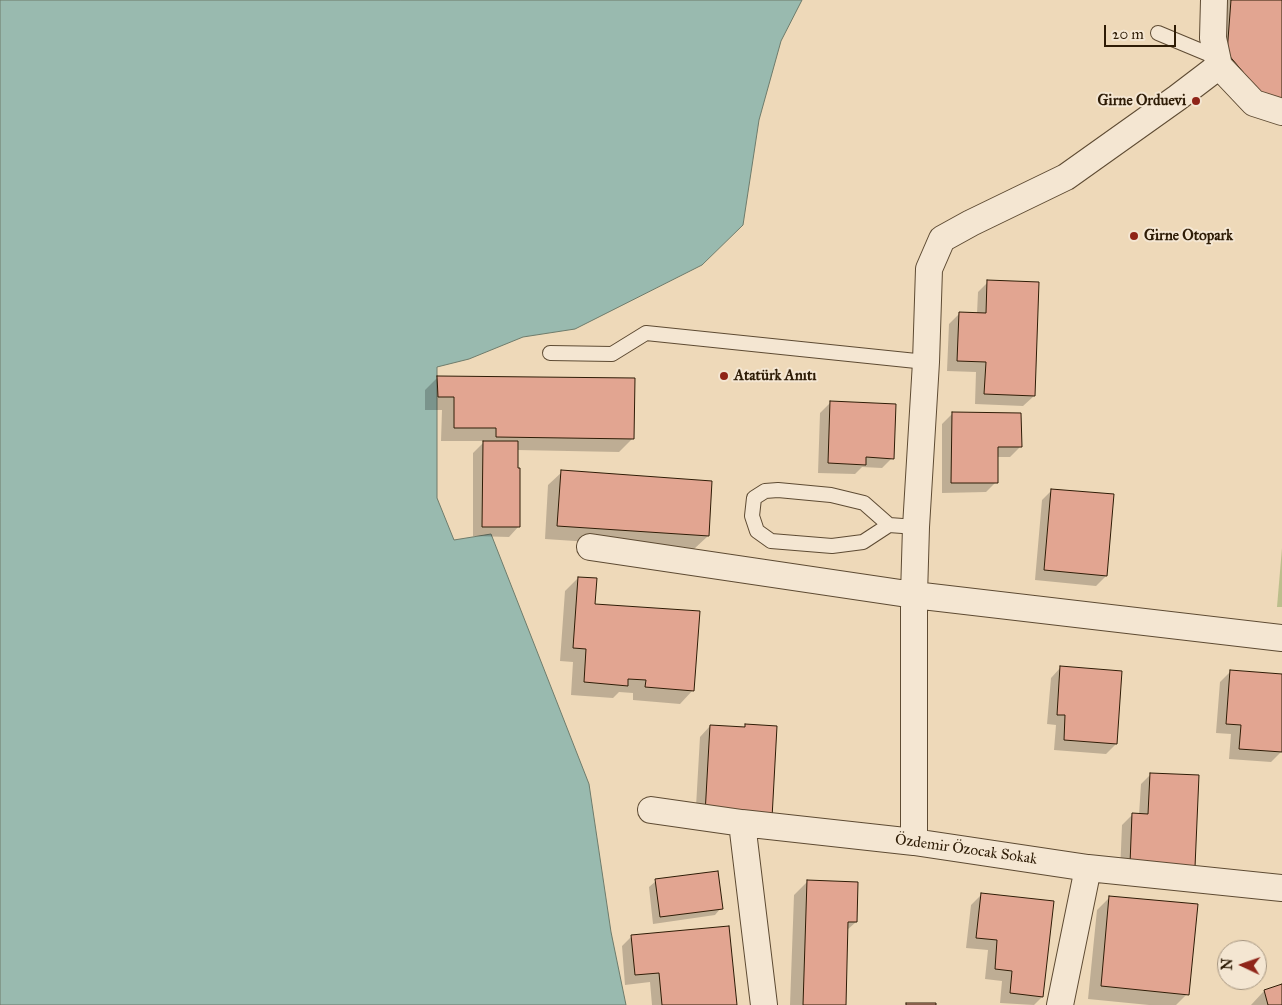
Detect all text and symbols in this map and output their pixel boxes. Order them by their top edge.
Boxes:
scale bar [1107,15,1180,47]
text: 20 m [1112,25,1144,43]
place label: Girne Orduevi [1098,92,1186,110]
marker: Girne Orduevi [1190,95,1202,107]
place label: Girne Otopark [1144,227,1233,245]
marker: Girne Otopark [1128,230,1140,242]
place label: Atatürk Anıtı [734,367,816,385]
marker: Atatürk Anıtı [718,370,730,382]
street label: Özdemir Özocak Sokak [894,831,1038,869]
north arrow [1217,940,1267,990]
text: N [1219,958,1236,971]

